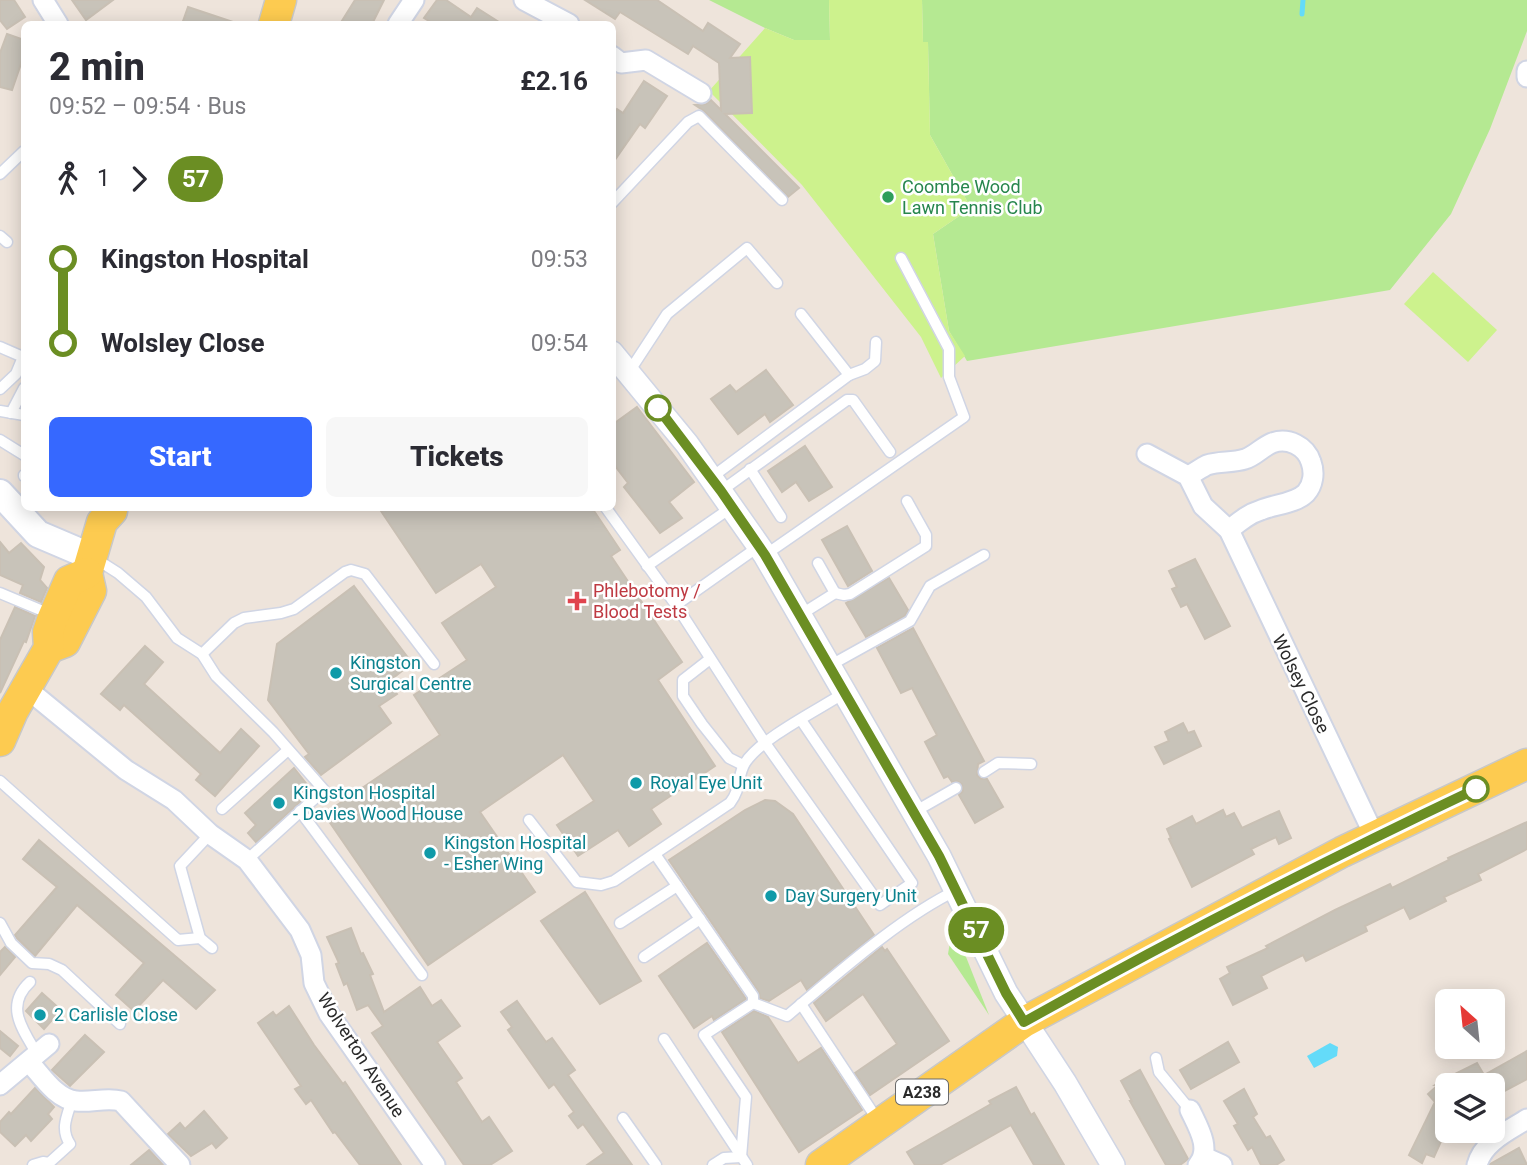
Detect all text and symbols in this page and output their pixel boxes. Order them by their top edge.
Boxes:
text: 2 min [49,45,145,89]
text: £2.16 [520,66,588,96]
text: 09:52 – 09:54 · Bus [49,93,246,120]
icon: walk [49,160,87,198]
icon: forward [120,160,158,198]
text: 1 [97,165,110,192]
text: 57 [182,165,209,193]
place label: Coombe Wood Lawn Tennis Club [902,176,1043,218]
marker: Coombe Wood Lawn Tennis Club [880,189,896,205]
text: Kingston Hospital [101,244,309,274]
text: 09:53 [531,246,588,273]
text: Wolsley Close [101,328,265,358]
text: 09:54 [531,330,588,357]
unlabelled marker [645,395,671,421]
button: Start [49,417,312,497]
button: Tickets [326,417,588,497]
place label: Phlebotomy / Blood Tests [593,580,701,622]
marker: Phlebotomy / Blood Tests [567,591,587,611]
street label: Wolsey Close [1269,631,1334,737]
place label: Kingston Surgical Centre [350,652,472,694]
marker: Kingston Surgical Centre [328,665,344,681]
place label: Royal Eye Unit [650,772,763,793]
marker: Royal Eye Unit [628,775,644,791]
unlabelled marker [1463,776,1489,802]
place label: Kingston Hospital - Davies Wood House [293,782,463,824]
marker: Kingston Hospital - Davies Wood House [271,795,287,811]
place label: Kingston Hospital - Esher Wing [444,832,586,874]
marker: Kingston Hospital - Esher Wing [422,845,438,861]
place label: Day Surgery Unit [785,885,917,906]
marker: Day Surgery Unit [763,888,779,904]
line badge: 57 [944,907,1007,953]
text: 57 [962,916,990,944]
street label: Wolverton Avenue [313,989,410,1121]
north arrow [1435,989,1505,1059]
map controls [1435,989,1505,1143]
place label: 2 Carlisle Close [54,1004,178,1025]
marker: 2 Carlisle Close [32,1007,48,1023]
button: layers [1435,1073,1505,1143]
road number: A238 [896,1080,948,1104]

